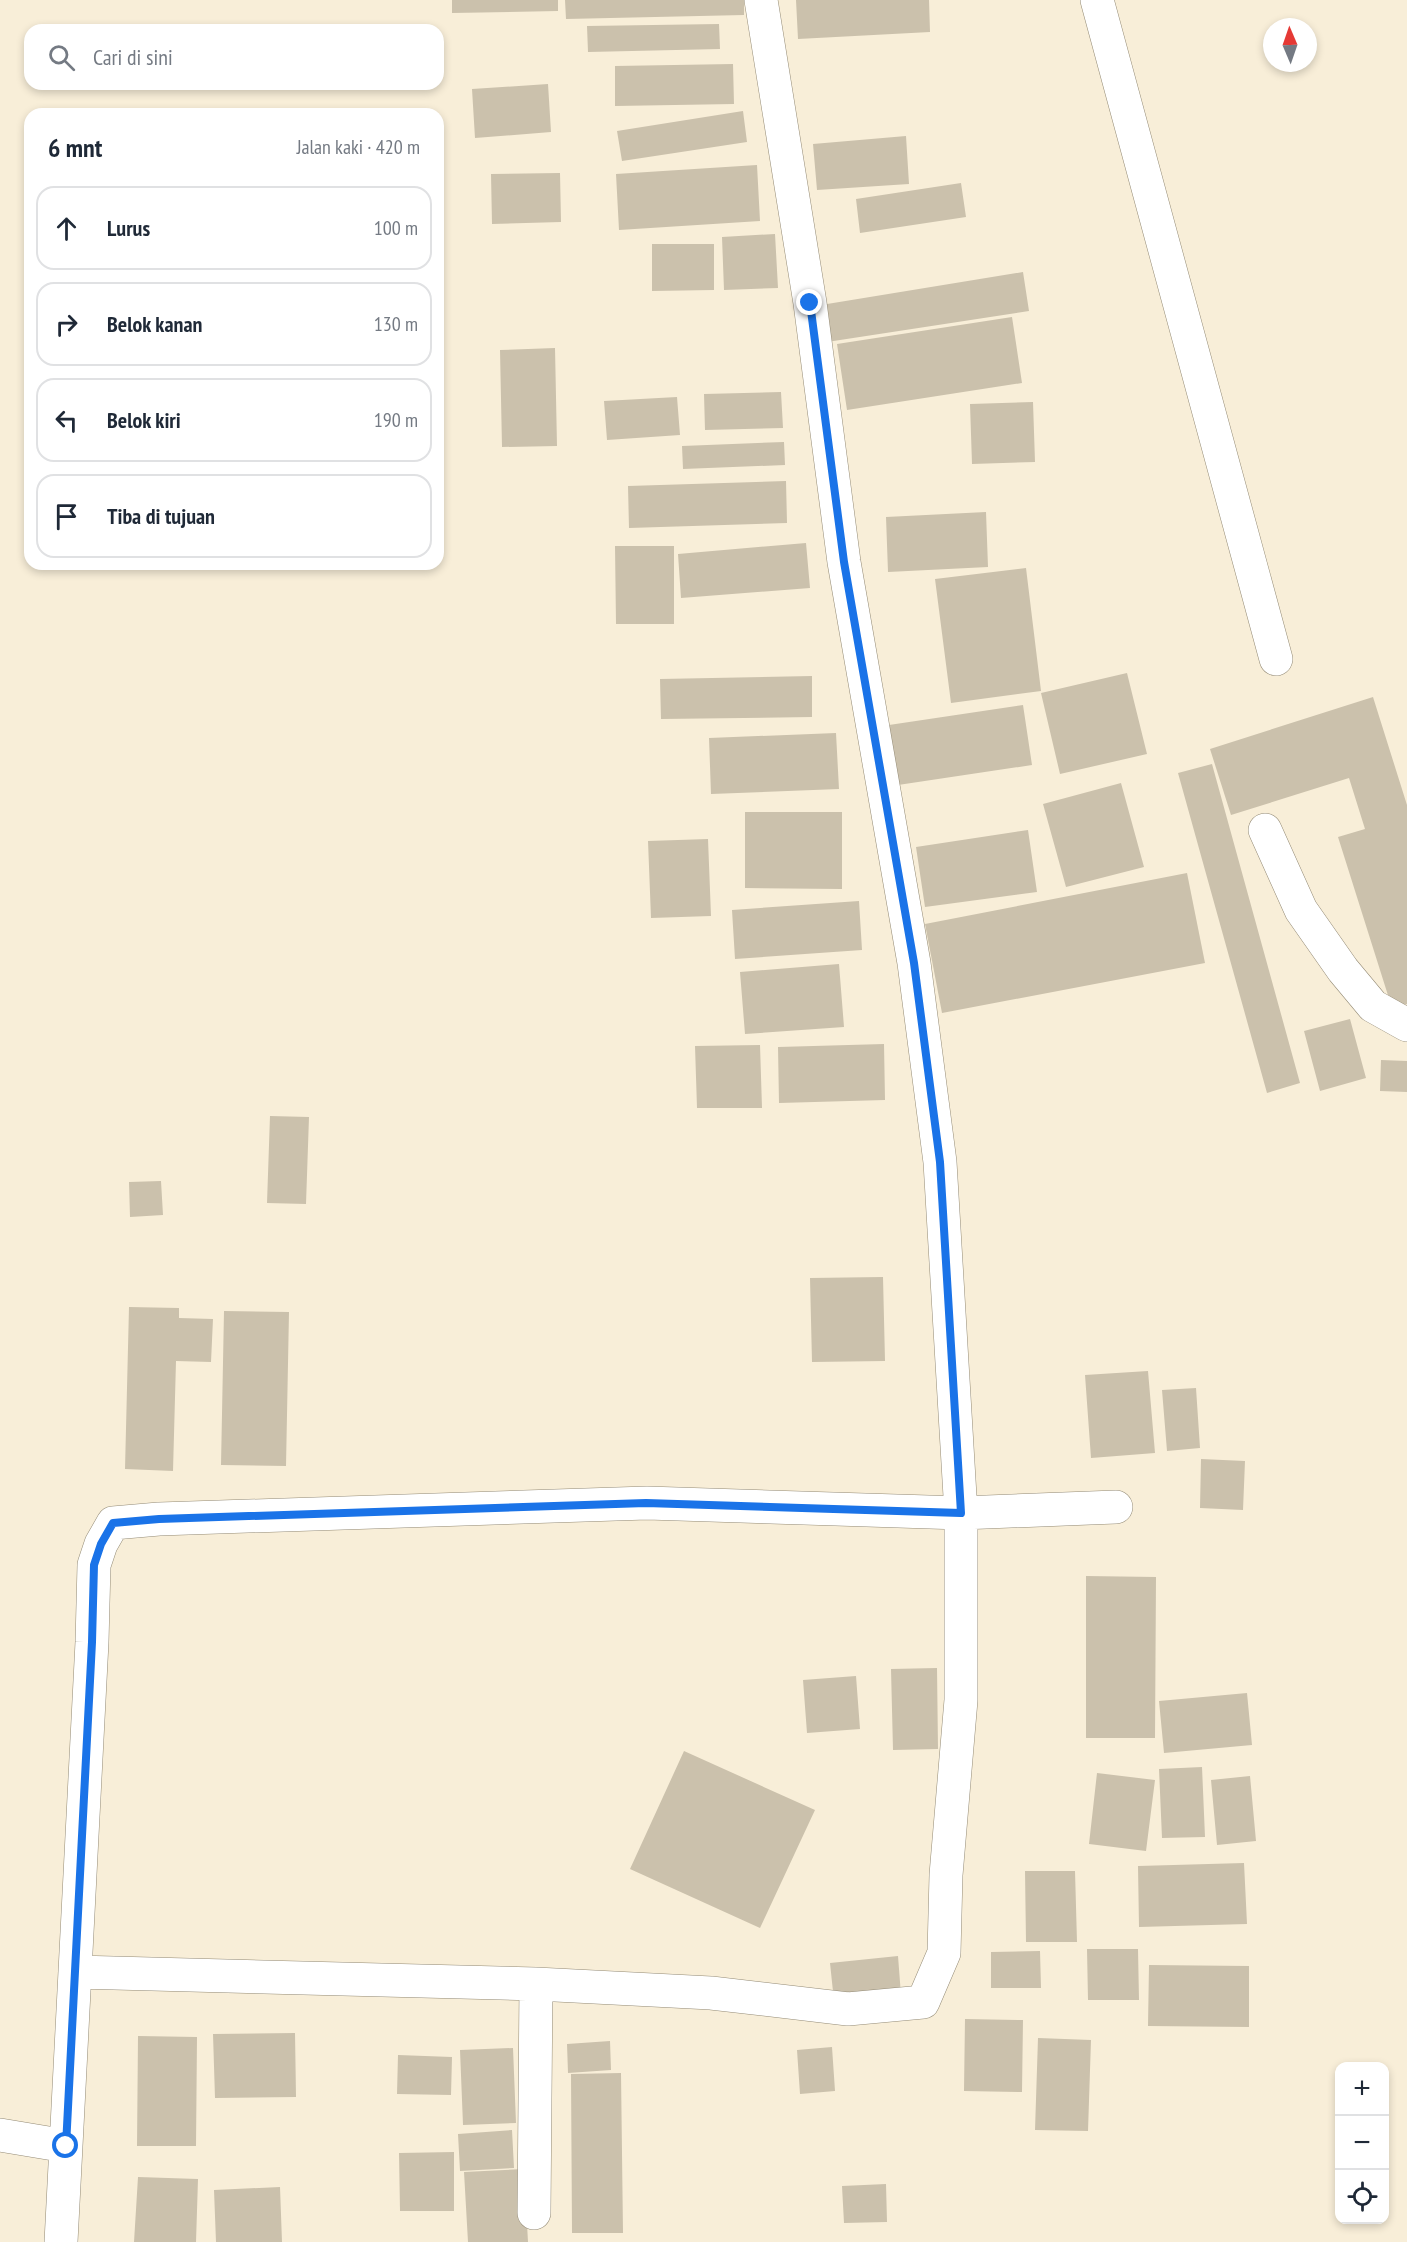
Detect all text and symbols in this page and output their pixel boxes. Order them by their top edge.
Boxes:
north arrow [1263,18,1317,72]
search box [24,24,444,90]
icon: search [45,41,78,74]
text: Cari di sini [93,43,173,71]
text: 6 mnt [48,131,102,164]
text: Jalan kaki · 420 m [297,134,420,160]
icon: ahead [50,212,83,245]
text: Lurus [107,214,150,242]
text: 100 m [374,215,418,241]
route end [796,289,822,315]
icon: right [50,308,83,341]
text: Belok kanan [107,310,202,338]
text: 130 m [374,311,418,337]
icon: left [50,404,83,437]
text: Belok kiri [107,406,181,434]
text: 190 m [374,407,418,433]
icon: arrive [50,500,83,533]
text: Tiba di tujuan [107,502,215,530]
map controls [1335,2062,1389,2224]
button: + [1335,2062,1389,2116]
button: − [1335,2116,1389,2170]
route start [52,2132,78,2158]
button: locate [1335,2170,1389,2224]

